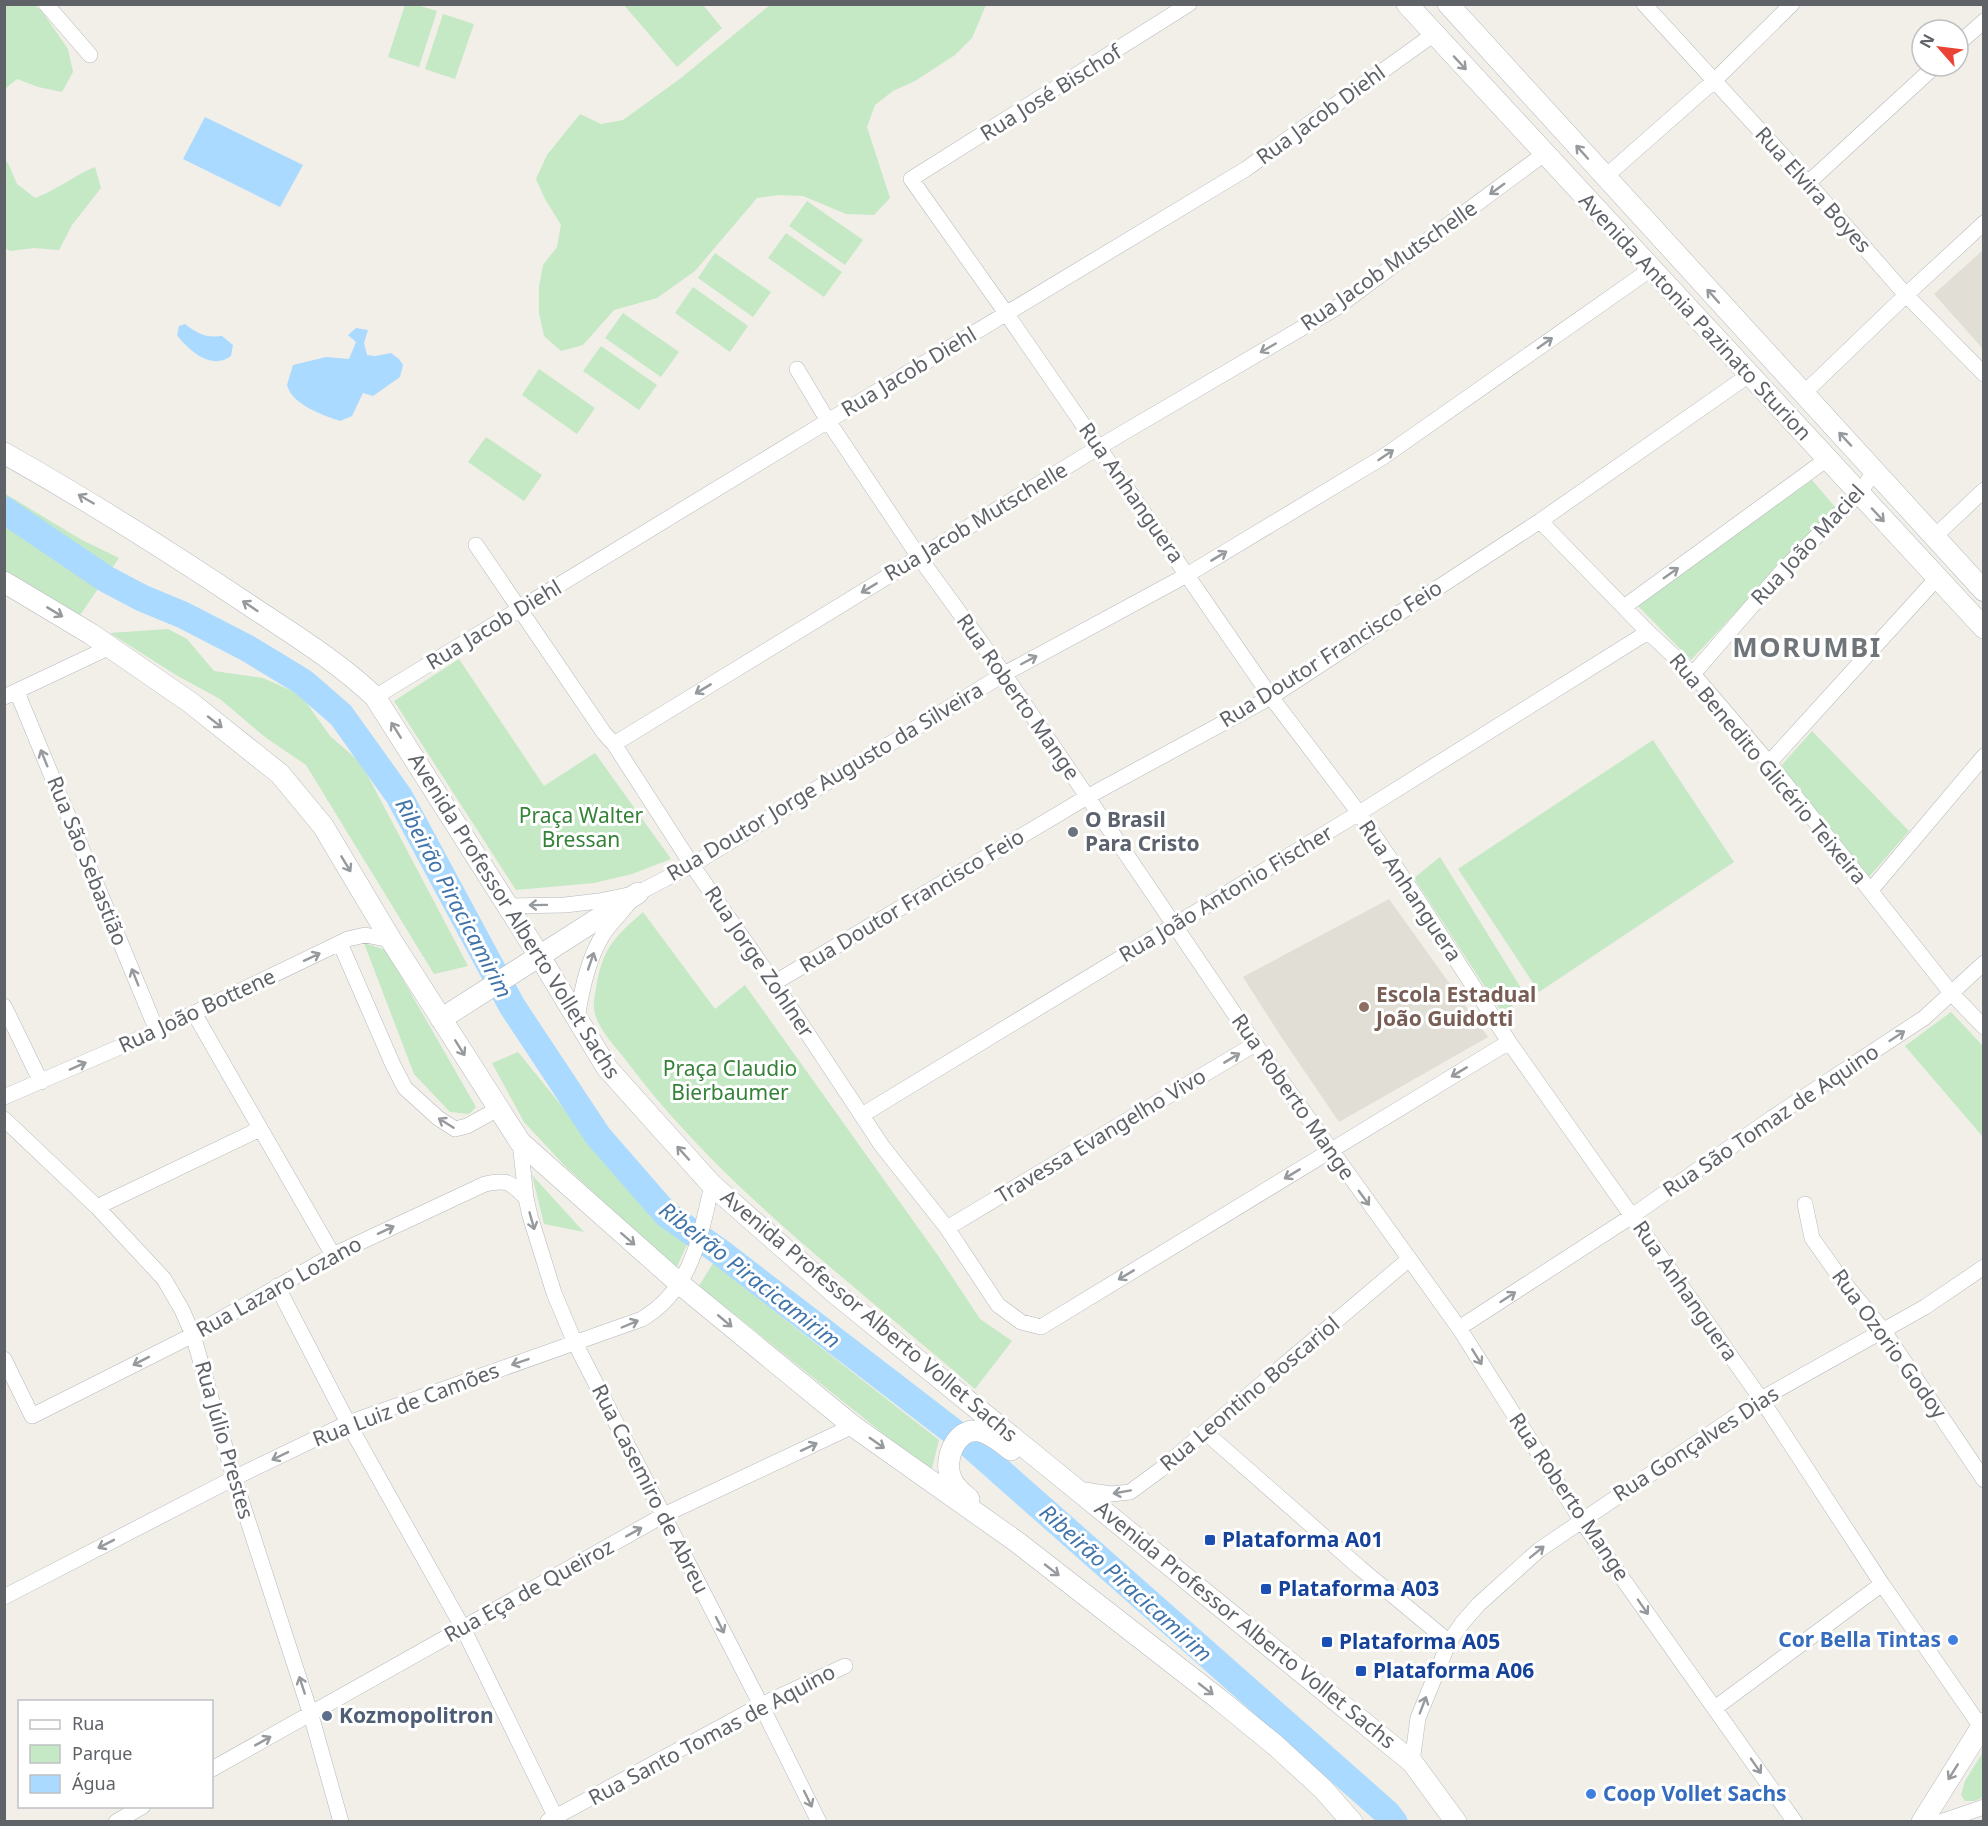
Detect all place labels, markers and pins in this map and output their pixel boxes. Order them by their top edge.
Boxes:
place label: O Brasil Para Cristo [1085,805,1200,857]
marker: O Brasil Para Cristo [1066,825,1080,839]
place label: Escola Estadual João Guidotti [1374,980,1536,1032]
marker: Escola Estadual João Guidotti [1357,1000,1371,1014]
place label: Plataforma A01 [1222,1525,1383,1553]
marker: Plataforma A01 [1203,1533,1217,1547]
place label: Plataforma A03 [1278,1574,1439,1602]
marker: Plataforma A03 [1259,1582,1273,1596]
place label: Cor Bella Tintas [1778,1625,1941,1653]
place label: Plataforma A05 [1339,1627,1500,1655]
marker: Cor Bella Tintas [1946,1633,1960,1647]
marker: Plataforma A05 [1320,1635,1334,1649]
place label: Plataforma A06 [1373,1656,1534,1684]
marker: Plataforma A06 [1354,1664,1368,1678]
place label: Kozmopolitron [339,1701,494,1729]
marker: Kozmopolitron [320,1709,334,1723]
place label: Coop Vollet Sachs [1603,1779,1787,1807]
marker: Coop Vollet Sachs [1584,1787,1598,1801]

